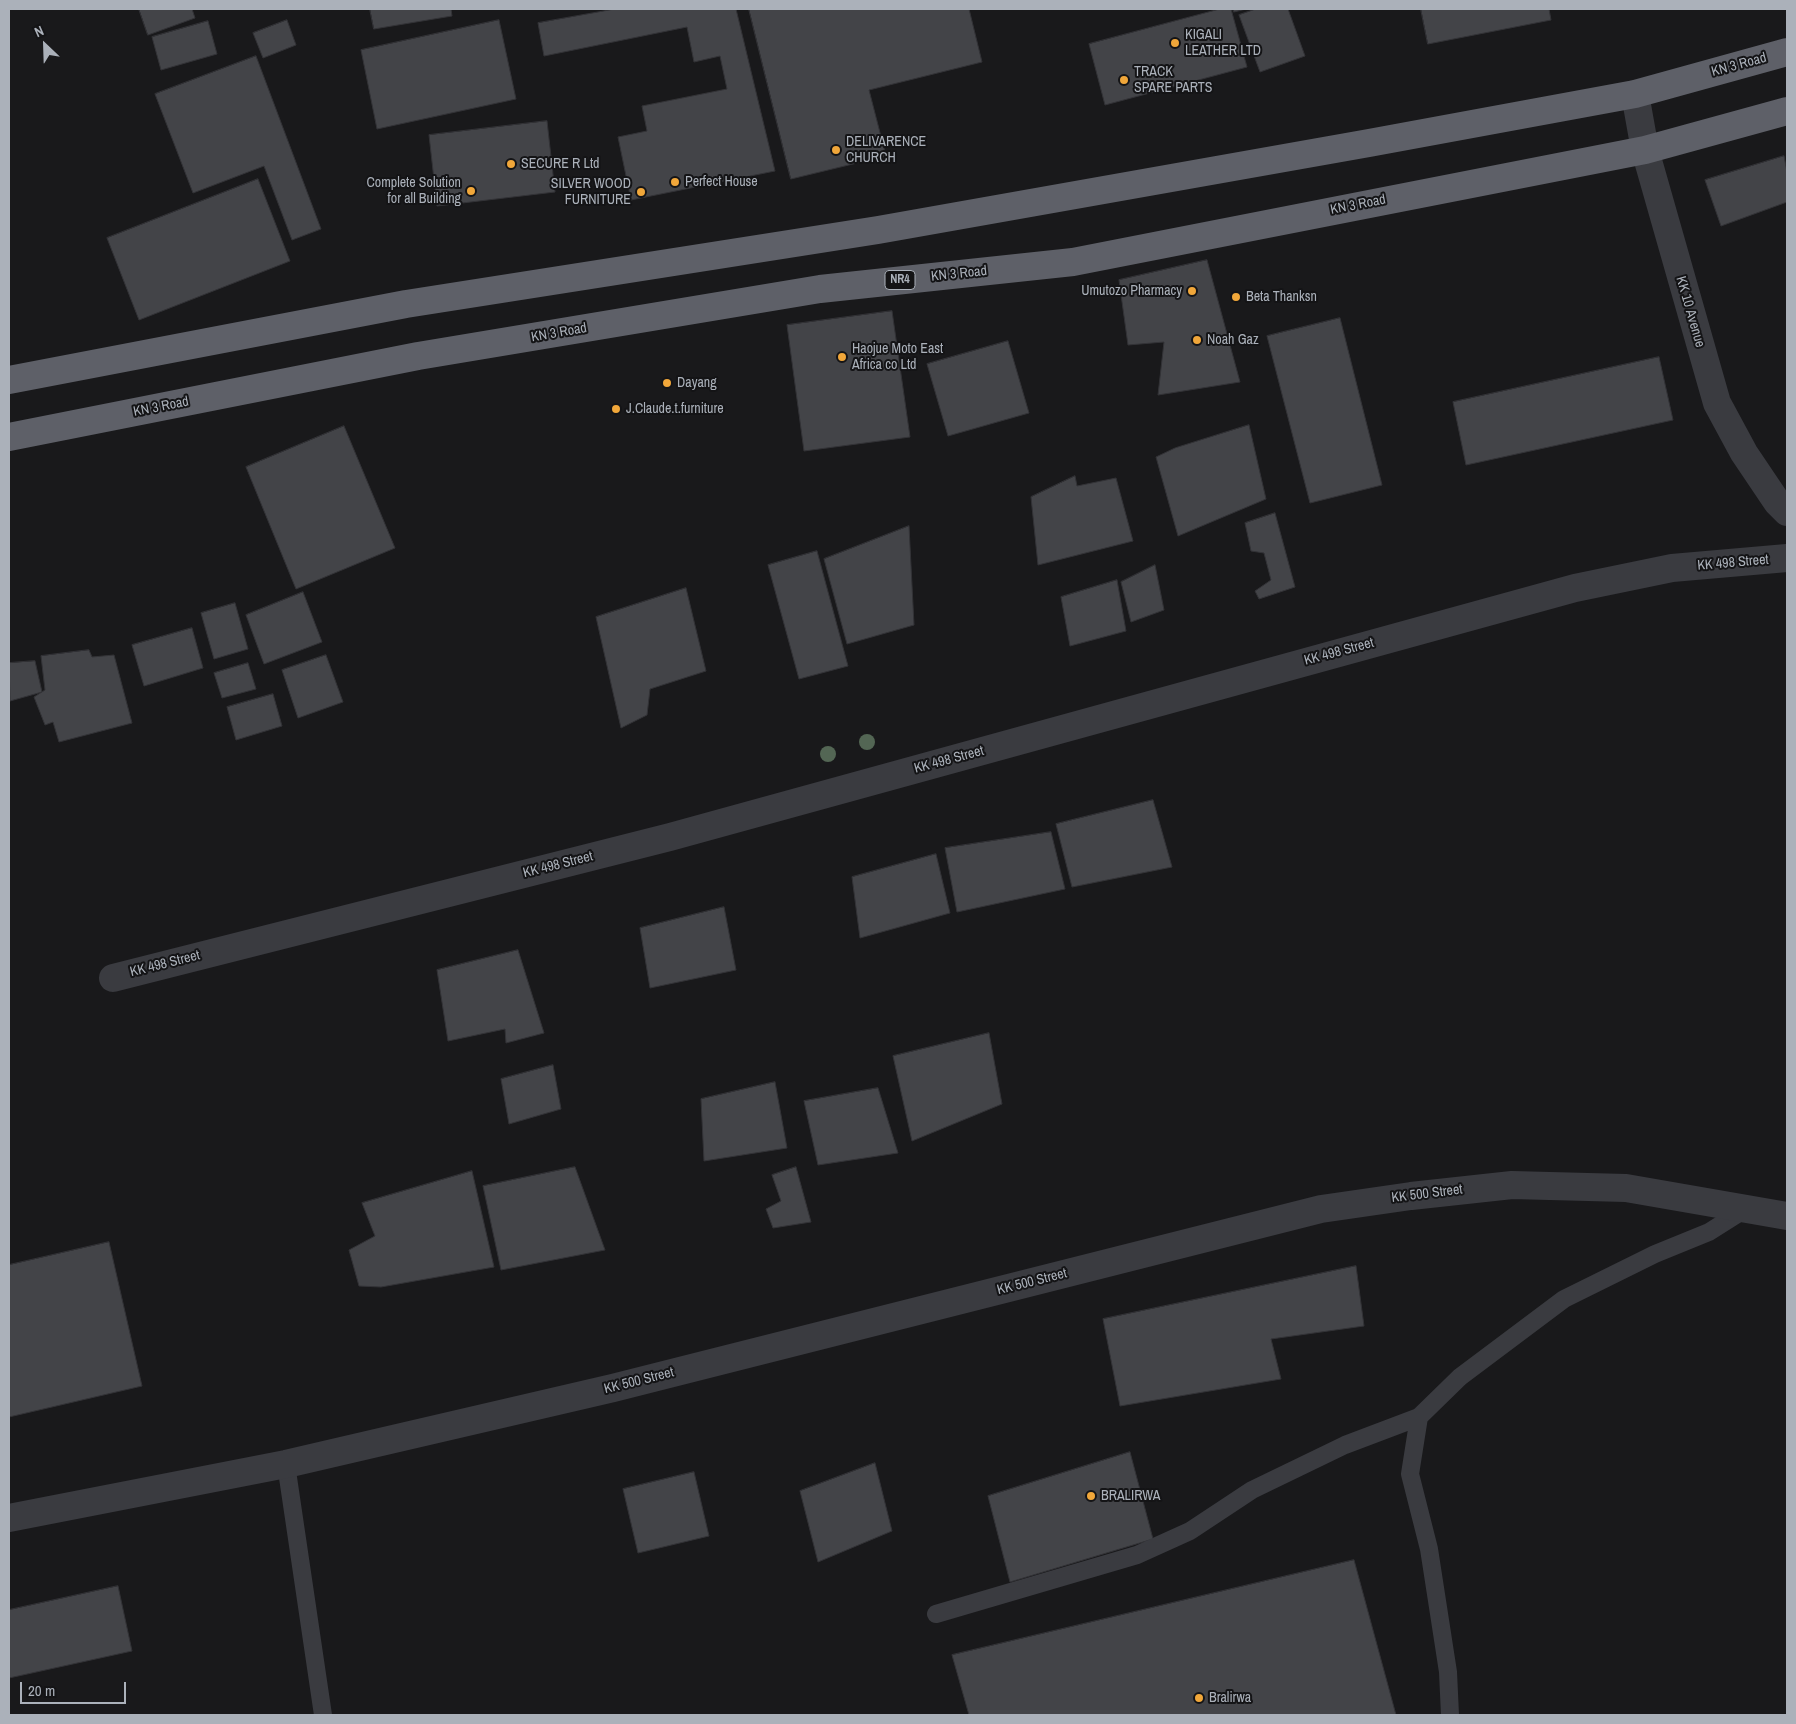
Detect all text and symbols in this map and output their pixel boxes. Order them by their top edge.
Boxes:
north arrow [20,20,70,70]
text: N [31,21,46,41]
place label: KIGALI LEATHER LTD [1185,27,1261,59]
marker: KIGALI LEATHER LTD [1169,37,1181,49]
street label: KN 3 Road [1710,50,1768,80]
place label: TRACK SPARE PARTS [1134,64,1213,96]
marker: TRACK SPARE PARTS [1118,74,1130,86]
place label: DELIVARENCE CHURCH [846,134,926,166]
marker: DELIVARENCE CHURCH [830,144,842,156]
place label: SECURE R Ltd [521,156,599,172]
marker: SECURE R Ltd [505,158,517,170]
place label: Perfect House [685,174,758,190]
place label: Complete Solution for all Building [367,175,461,208]
place label: SILVER WOOD FURNITURE [551,176,631,208]
marker: Perfect House [669,176,681,188]
marker: Complete Solution for all Building [465,185,477,197]
marker: SILVER WOOD FURNITURE [635,186,647,198]
street label: KN 3 Road [1329,191,1387,219]
street label: KN 3 Road [930,263,988,285]
road number: NR4 [885,270,915,290]
street label: KK 10 Avenue [1672,274,1708,350]
place label: Umutozo Pharmacy [1081,283,1182,299]
marker: Umutozo Pharmacy [1186,285,1198,297]
place label: Beta Thanksn [1246,289,1317,305]
marker: Beta Thanksn [1230,291,1242,303]
street label: KN 3 Road [530,320,588,346]
place label: Noah Gaz [1207,332,1259,348]
marker: Noah Gaz [1191,334,1203,346]
place label: Haojue Moto East Africa co Ltd [852,341,943,374]
marker: Haojue Moto East Africa co Ltd [836,351,848,363]
place label: Dayang [677,375,717,391]
marker: Dayang [661,377,673,389]
street label: KN 3 Road [132,393,190,421]
place label: J.Claude.t.furniture [626,401,724,417]
marker: J.Claude.t.furniture [610,403,622,415]
street label: KK 498 Street [1697,552,1769,574]
street label: KK 498 Street [1302,635,1376,669]
street label: KK 498 Street [912,743,986,777]
street label: KK 498 Street [521,848,595,882]
street label: KK 498 Street [128,947,202,981]
street label: KK 500 Street [1391,1181,1463,1207]
street label: KK 500 Street [995,1265,1069,1299]
street label: KK 500 Street [602,1364,676,1398]
place label: BRALIRWA [1101,1488,1160,1504]
marker: BRALIRWA [1085,1490,1097,1502]
scale bar [22,1672,129,1704]
text: 20 m [28,1680,55,1701]
place label: Bralirwa [1209,1690,1251,1706]
marker: Bralirwa [1193,1692,1205,1704]

